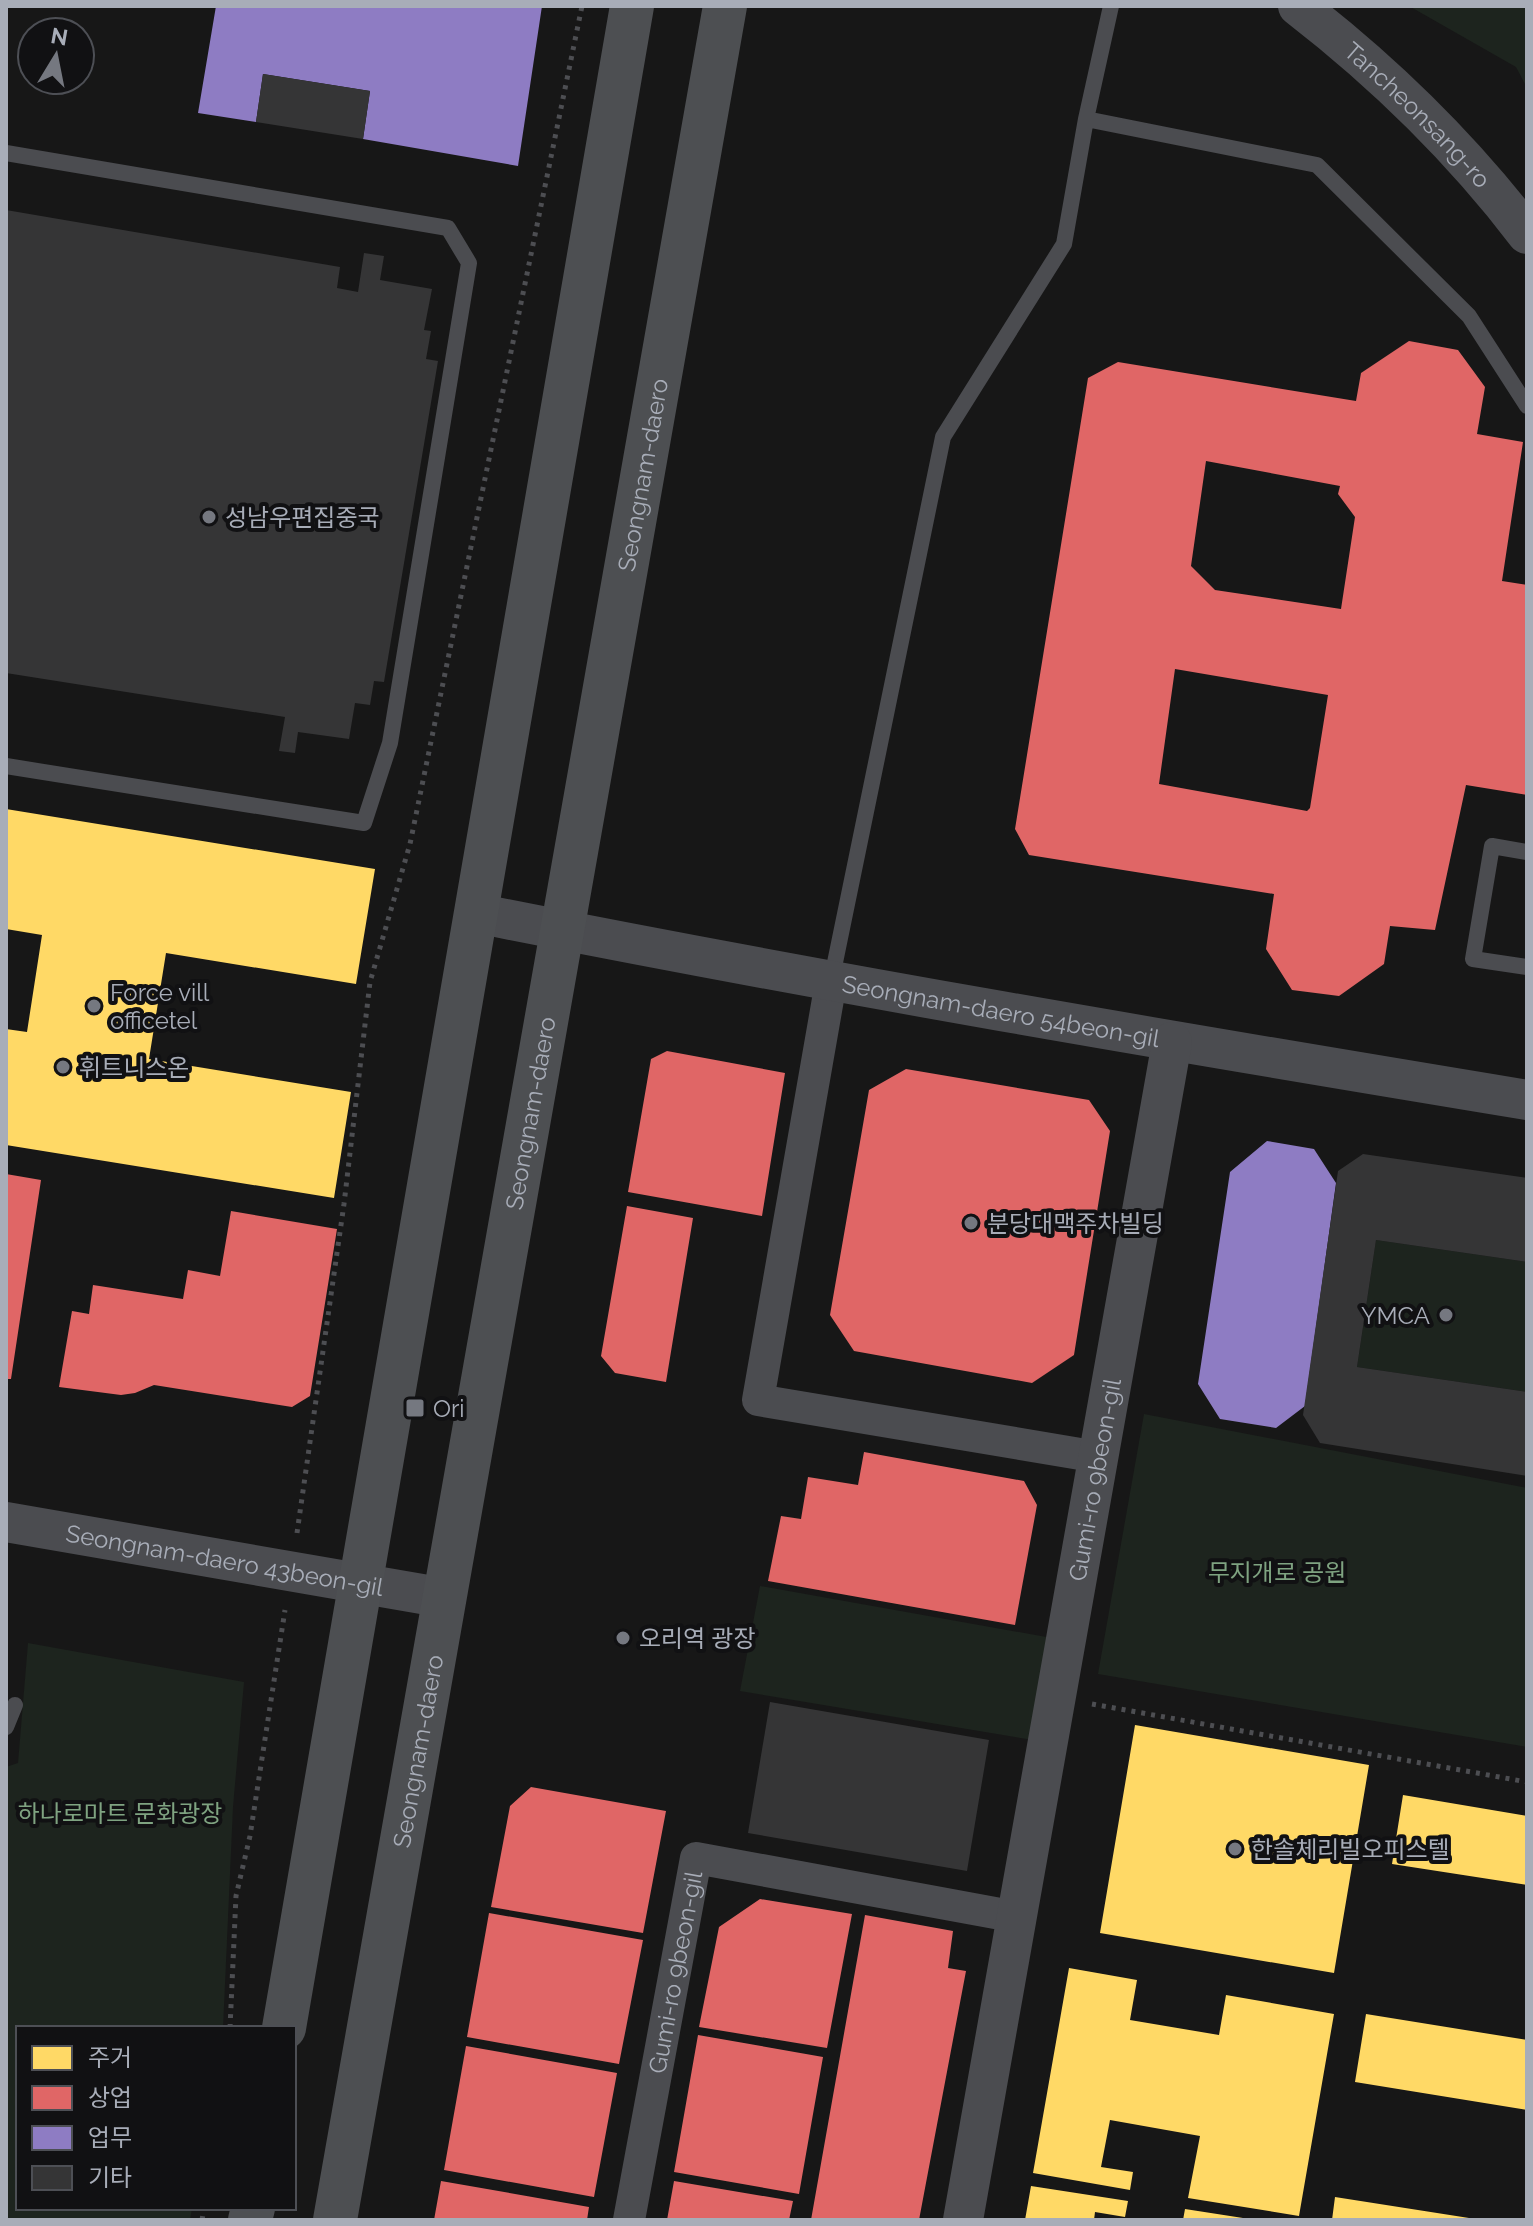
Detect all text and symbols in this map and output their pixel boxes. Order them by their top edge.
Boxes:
north arrow [16,16,96,96]
text: N [49,22,70,51]
street label: Tancheonsang-ro [1339,36,1497,193]
street label: Seongnam-daero [611,376,674,574]
place label: 성남우편집중국 [225,503,380,532]
marker: 성남우편집중국 [200,508,218,526]
street label: Seongnam-daero 54beon-gil [840,969,1162,1053]
place label: Force vill officetel [110,978,210,1035]
marker: Force vill officetel [85,997,103,1015]
street label: Seongnam-daero [499,1014,561,1212]
place label: 휘트니스온 [79,1053,189,1082]
marker: 휘트니스온 [54,1058,72,1076]
place label: 분당대맥주차빌딩 [987,1209,1164,1238]
marker: 분당대맥주차빌딩 [962,1214,980,1232]
place label: YMCA [1361,1301,1430,1330]
marker: YMCA [1437,1306,1455,1324]
street label: Gumi-ro 9beon-gil [1062,1375,1127,1583]
place label: Ori [433,1394,465,1423]
marker: Ori [404,1397,426,1419]
street label: Seongnam-daero 43beon-gil [64,1518,386,1602]
park label: 무지개로 공원 [1208,1558,1346,1587]
place label: 오리역 광장 [639,1624,756,1653]
marker: 오리역 광장 [614,1629,632,1647]
street label: Seongnam-daero [386,1652,449,1850]
park label: 하나로마트 문화광장 [18,1799,222,1828]
place label: 한솔체리빌오피스텔 [1251,1835,1450,1864]
marker: 한솔체리빌오피스텔 [1226,1840,1244,1858]
street label: Gumi-ro 9beon-gil [642,1868,708,2076]
legend [16,2026,296,2210]
text: 주거 [88,2043,132,2072]
text: 상업 [88,2083,132,2112]
text: 업무 [88,2123,132,2152]
text: 기타 [88,2163,132,2192]

